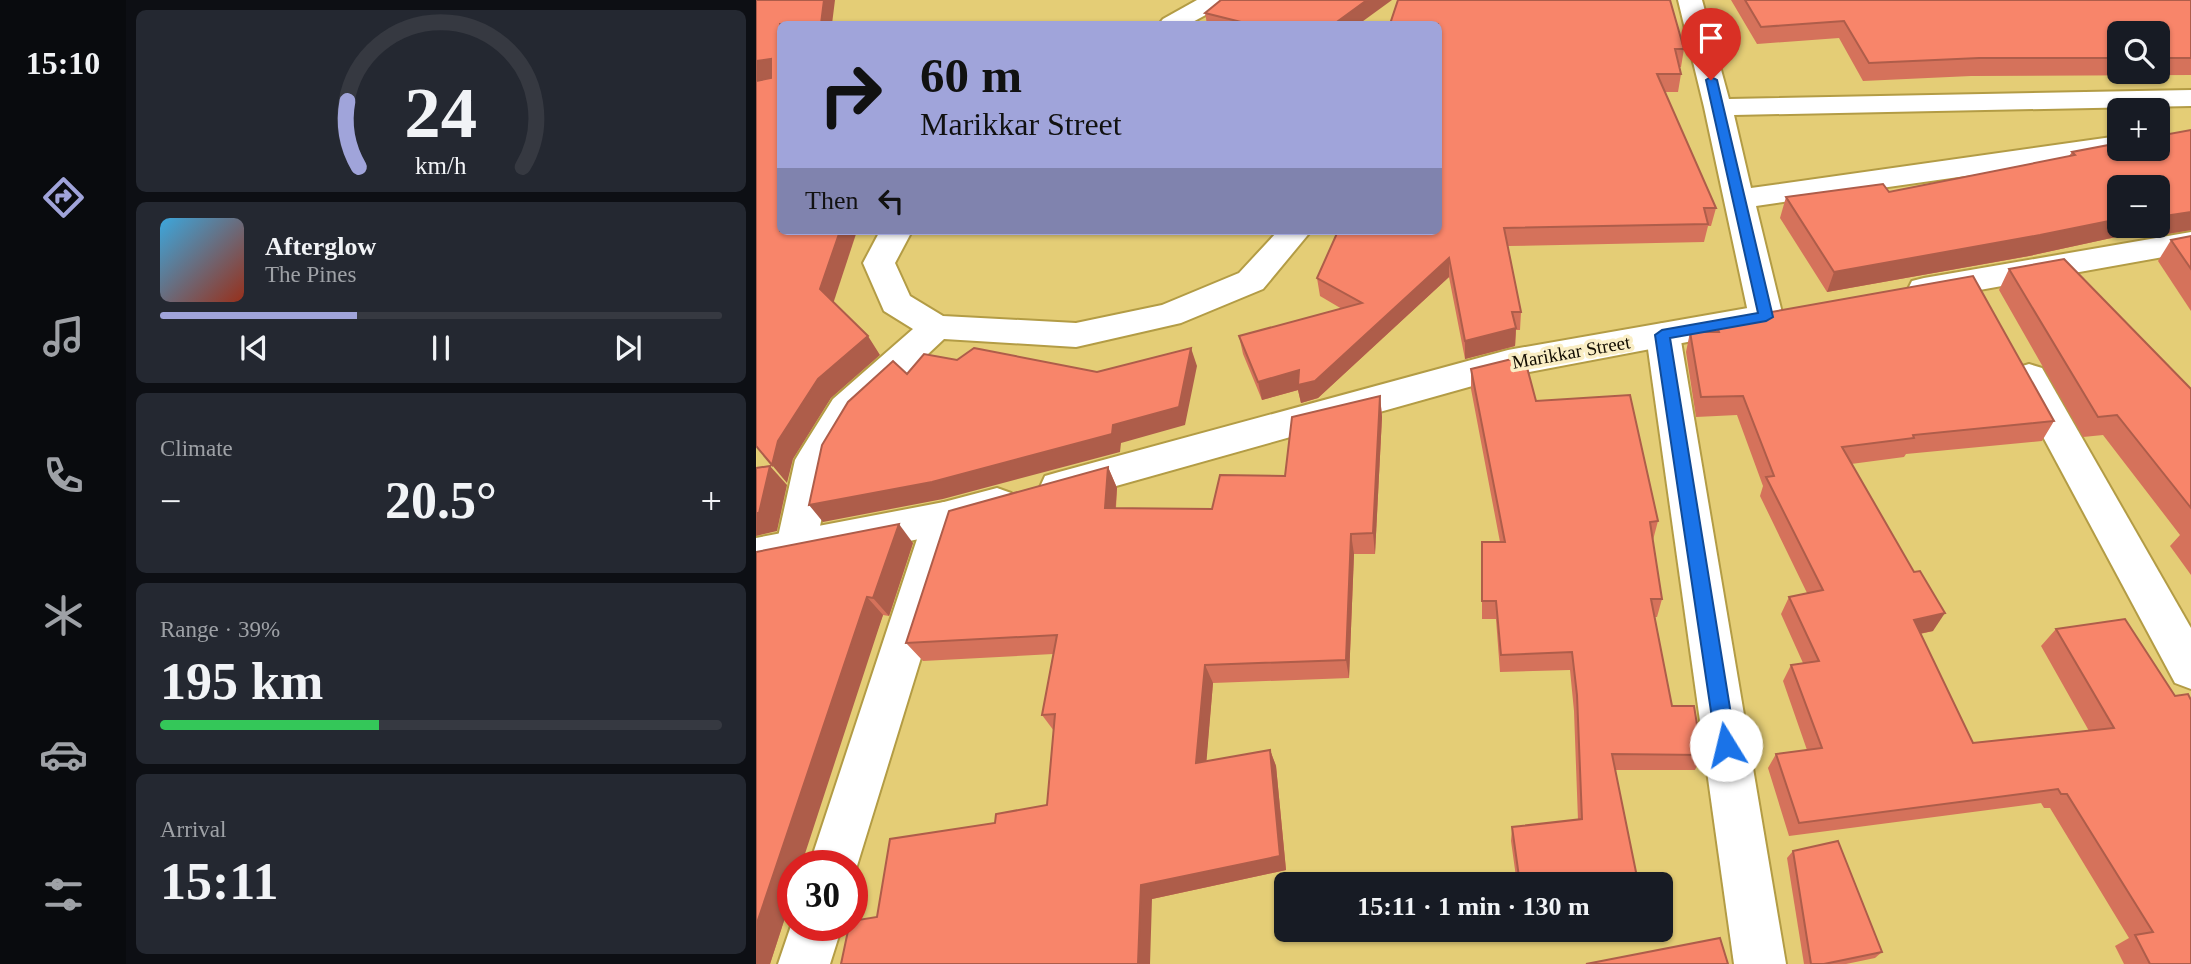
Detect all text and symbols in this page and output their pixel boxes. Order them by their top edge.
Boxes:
pin [1681,8,1741,80]
icon: arrive [1692,19,1730,57]
map controls [2107,21,2170,238]
button: search [2107,21,2170,84]
text: 15:10 [26,45,100,81]
text: 60 m [920,48,1022,103]
icon: right [805,49,896,140]
text: 24 [405,72,477,153]
button: + [2107,98,2170,161]
text: Marikkar Street [920,106,1122,142]
text: km/h [415,152,467,179]
icon: directions [39,173,88,222]
button: − [2107,175,2170,238]
icon: left [872,182,910,220]
text: Then [805,186,858,215]
text: Afterglow [265,232,376,261]
text: The Pines [265,262,356,287]
icon: music [39,312,88,361]
icon: previous [235,329,273,367]
icon: pause [422,329,460,367]
icon: next [609,329,647,367]
street label: Marikkar Street [1510,331,1633,373]
text: Climate [160,436,233,461]
icon: phone [39,451,88,500]
text: 20.5° [385,472,497,529]
text: − [160,480,181,522]
text: + [701,480,722,522]
icon: climate [39,591,88,640]
text: Range · 39% [160,617,280,642]
text: 195 km [160,653,323,710]
position arrow [1689,708,1763,782]
icon: car [39,730,88,779]
text: Arrival [160,817,226,842]
speed limit sign: 30 [777,850,868,941]
text: 15:11 [160,853,278,910]
icon: filters [39,870,88,919]
text: 15:11 · 1 min · 130 m [1357,892,1590,921]

